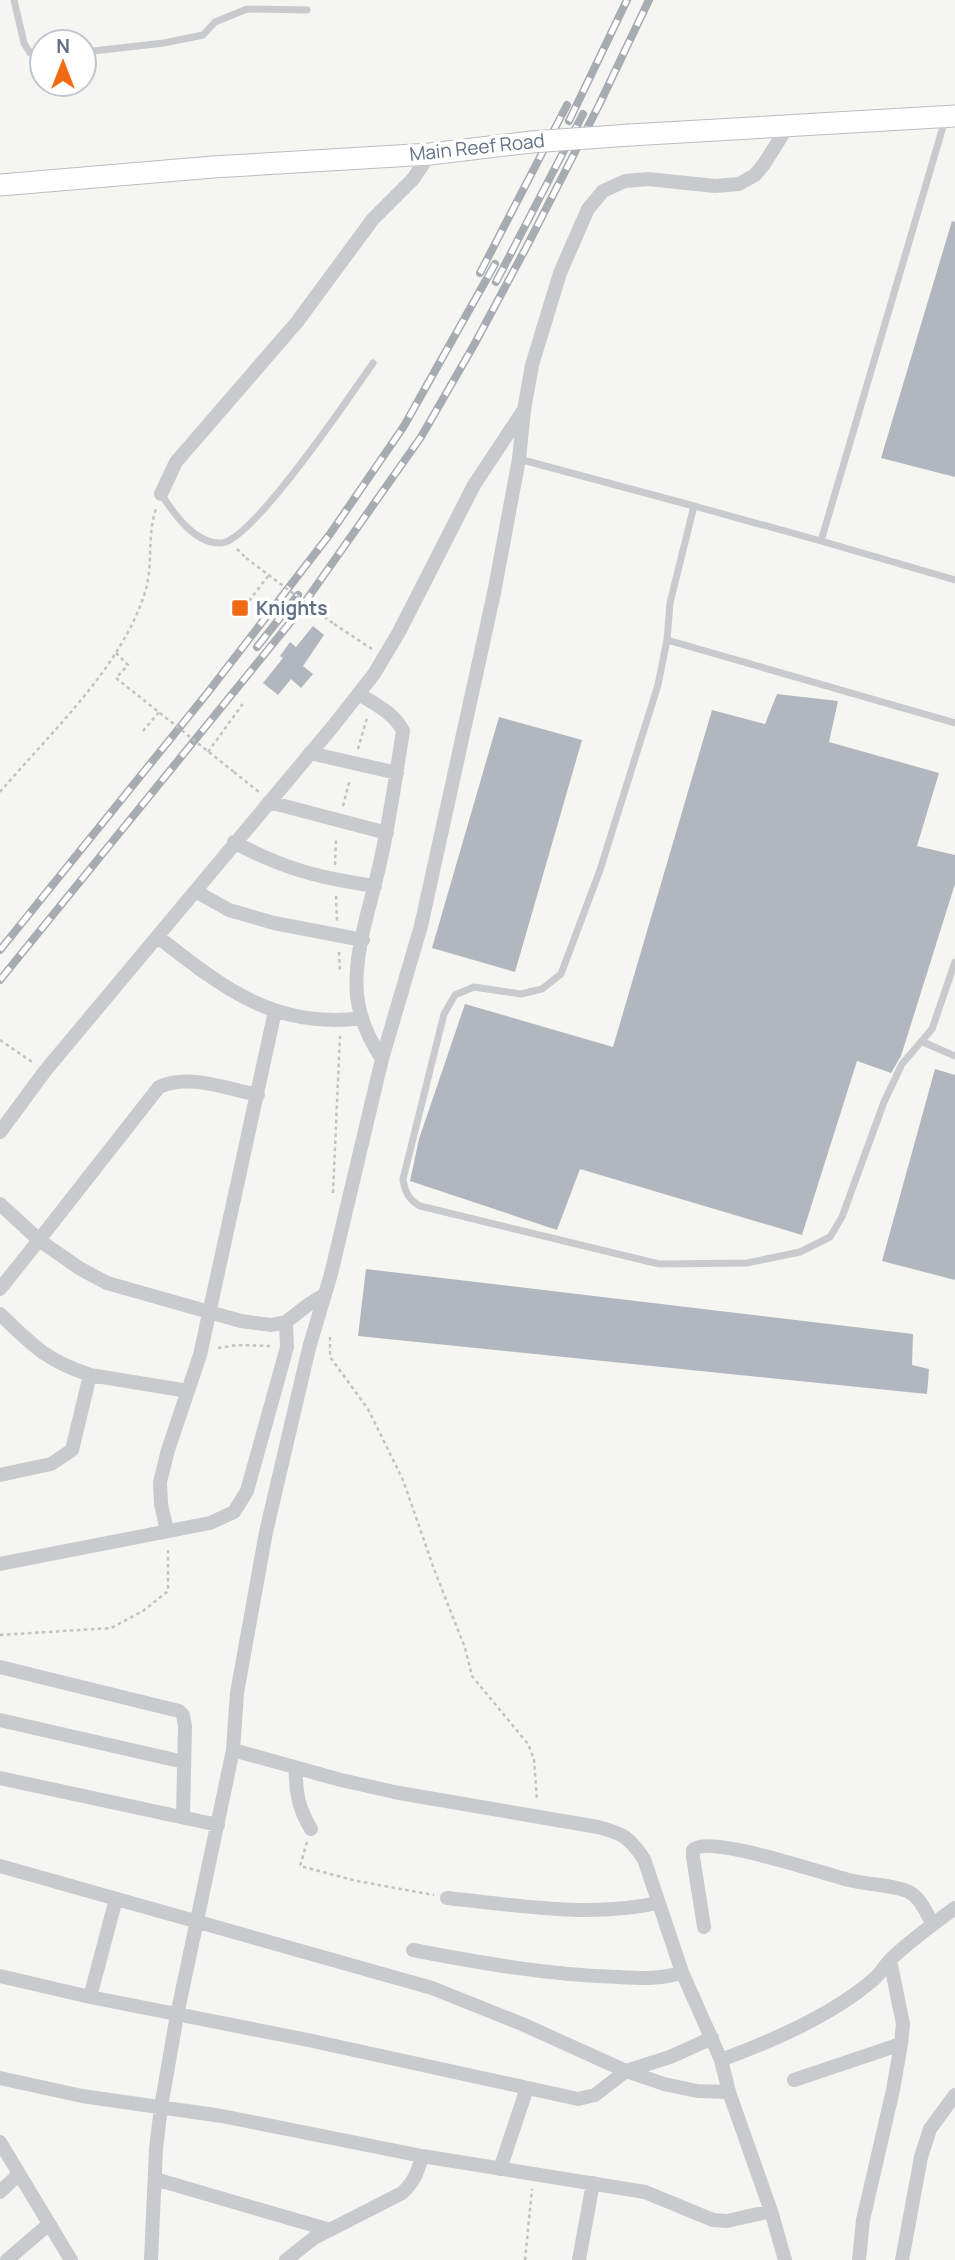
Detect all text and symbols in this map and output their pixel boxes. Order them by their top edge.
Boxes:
north arrow [28,28,98,98]
text: N [56,33,70,59]
street label: Main Reef Road [408,127,546,167]
place label: Knights [256,595,328,621]
marker: Knights [230,598,250,618]

